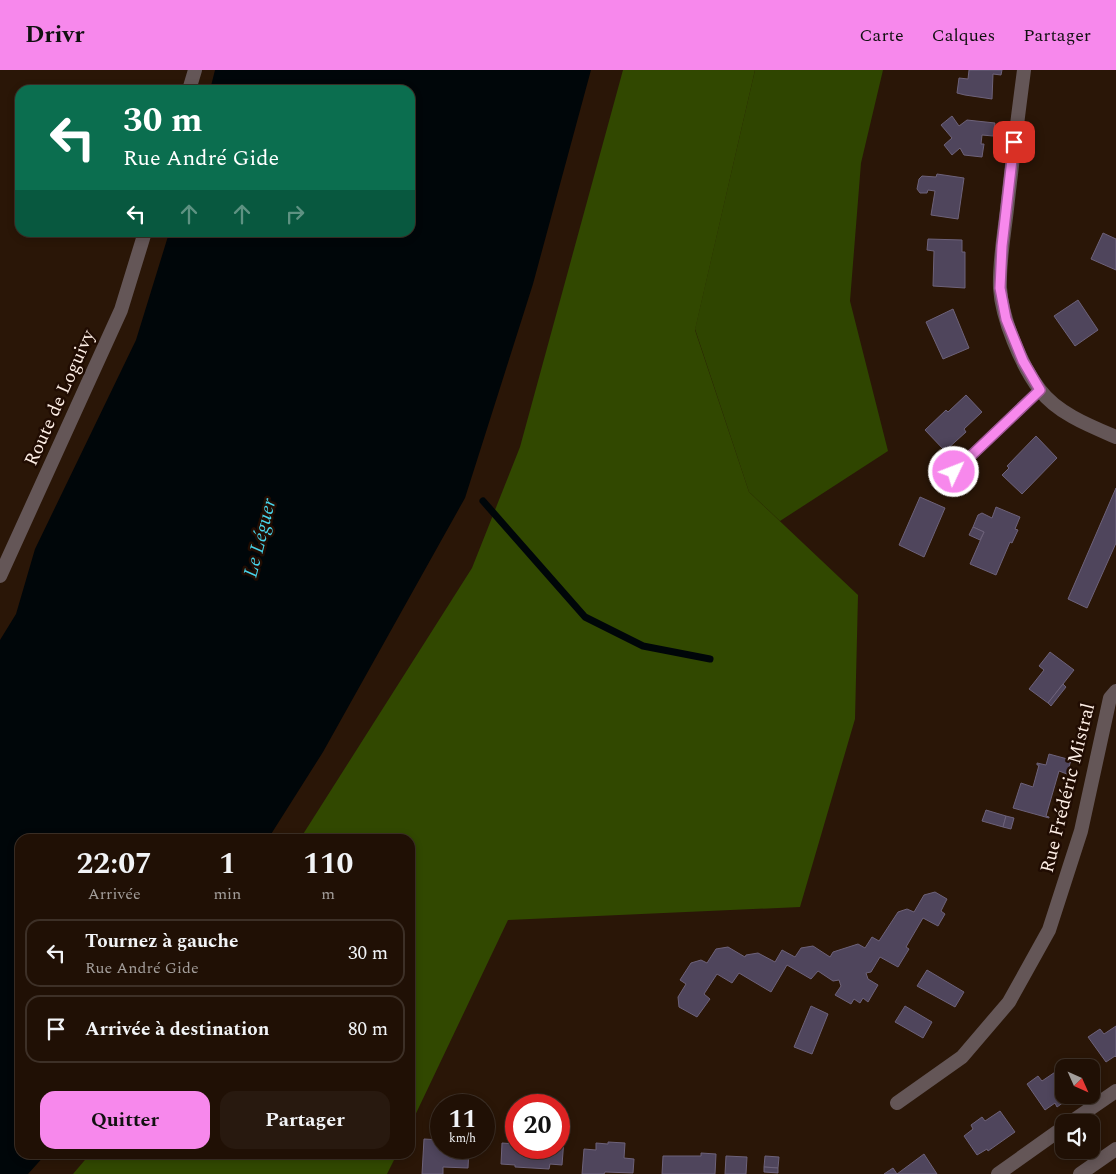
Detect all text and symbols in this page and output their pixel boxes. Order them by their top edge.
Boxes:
text: Drivr [25,17,84,53]
text: Carte [860,22,904,49]
text: Calques [932,22,995,49]
text: Partager [1023,22,1091,49]
text: 30 m [123,94,203,147]
icon: left [40,105,105,170]
pin [993,121,1035,163]
icon: arrive [1000,128,1028,156]
text: Rue André Gide [123,142,279,175]
icon: left [122,200,150,228]
icon: ahead [175,200,203,228]
icon: ahead [228,200,256,228]
icon: right [281,200,309,228]
street label: Route de Loguivy [17,325,103,471]
position arrow [927,445,979,497]
water label: Le Léguer [236,494,285,581]
street label: Rue Frédéric Mistral [1033,700,1103,876]
text: 22:07 [77,841,152,887]
text: 1 [219,841,236,887]
text: 110 [303,841,353,887]
text: Arrivée [88,882,141,906]
text: min [213,882,241,906]
text: m [321,882,335,906]
text: Tournez à gauche [85,927,238,956]
icon: left [42,939,70,967]
text: 30 m [348,939,388,968]
text: Rue André Gide [85,956,199,980]
icon: arrive [42,1015,70,1043]
text: Arrivée à destination [85,1015,269,1044]
text: 80 m [348,1015,388,1044]
north arrow [1055,1059,1100,1104]
map controls [1055,1059,1100,1159]
button: Quitter [40,1091,210,1149]
button: Partager [220,1091,390,1149]
speed limit sign: 20 [505,1094,570,1159]
text: 11 [448,1101,477,1139]
button: sound [1055,1114,1100,1159]
text: km/h [449,1129,476,1148]

